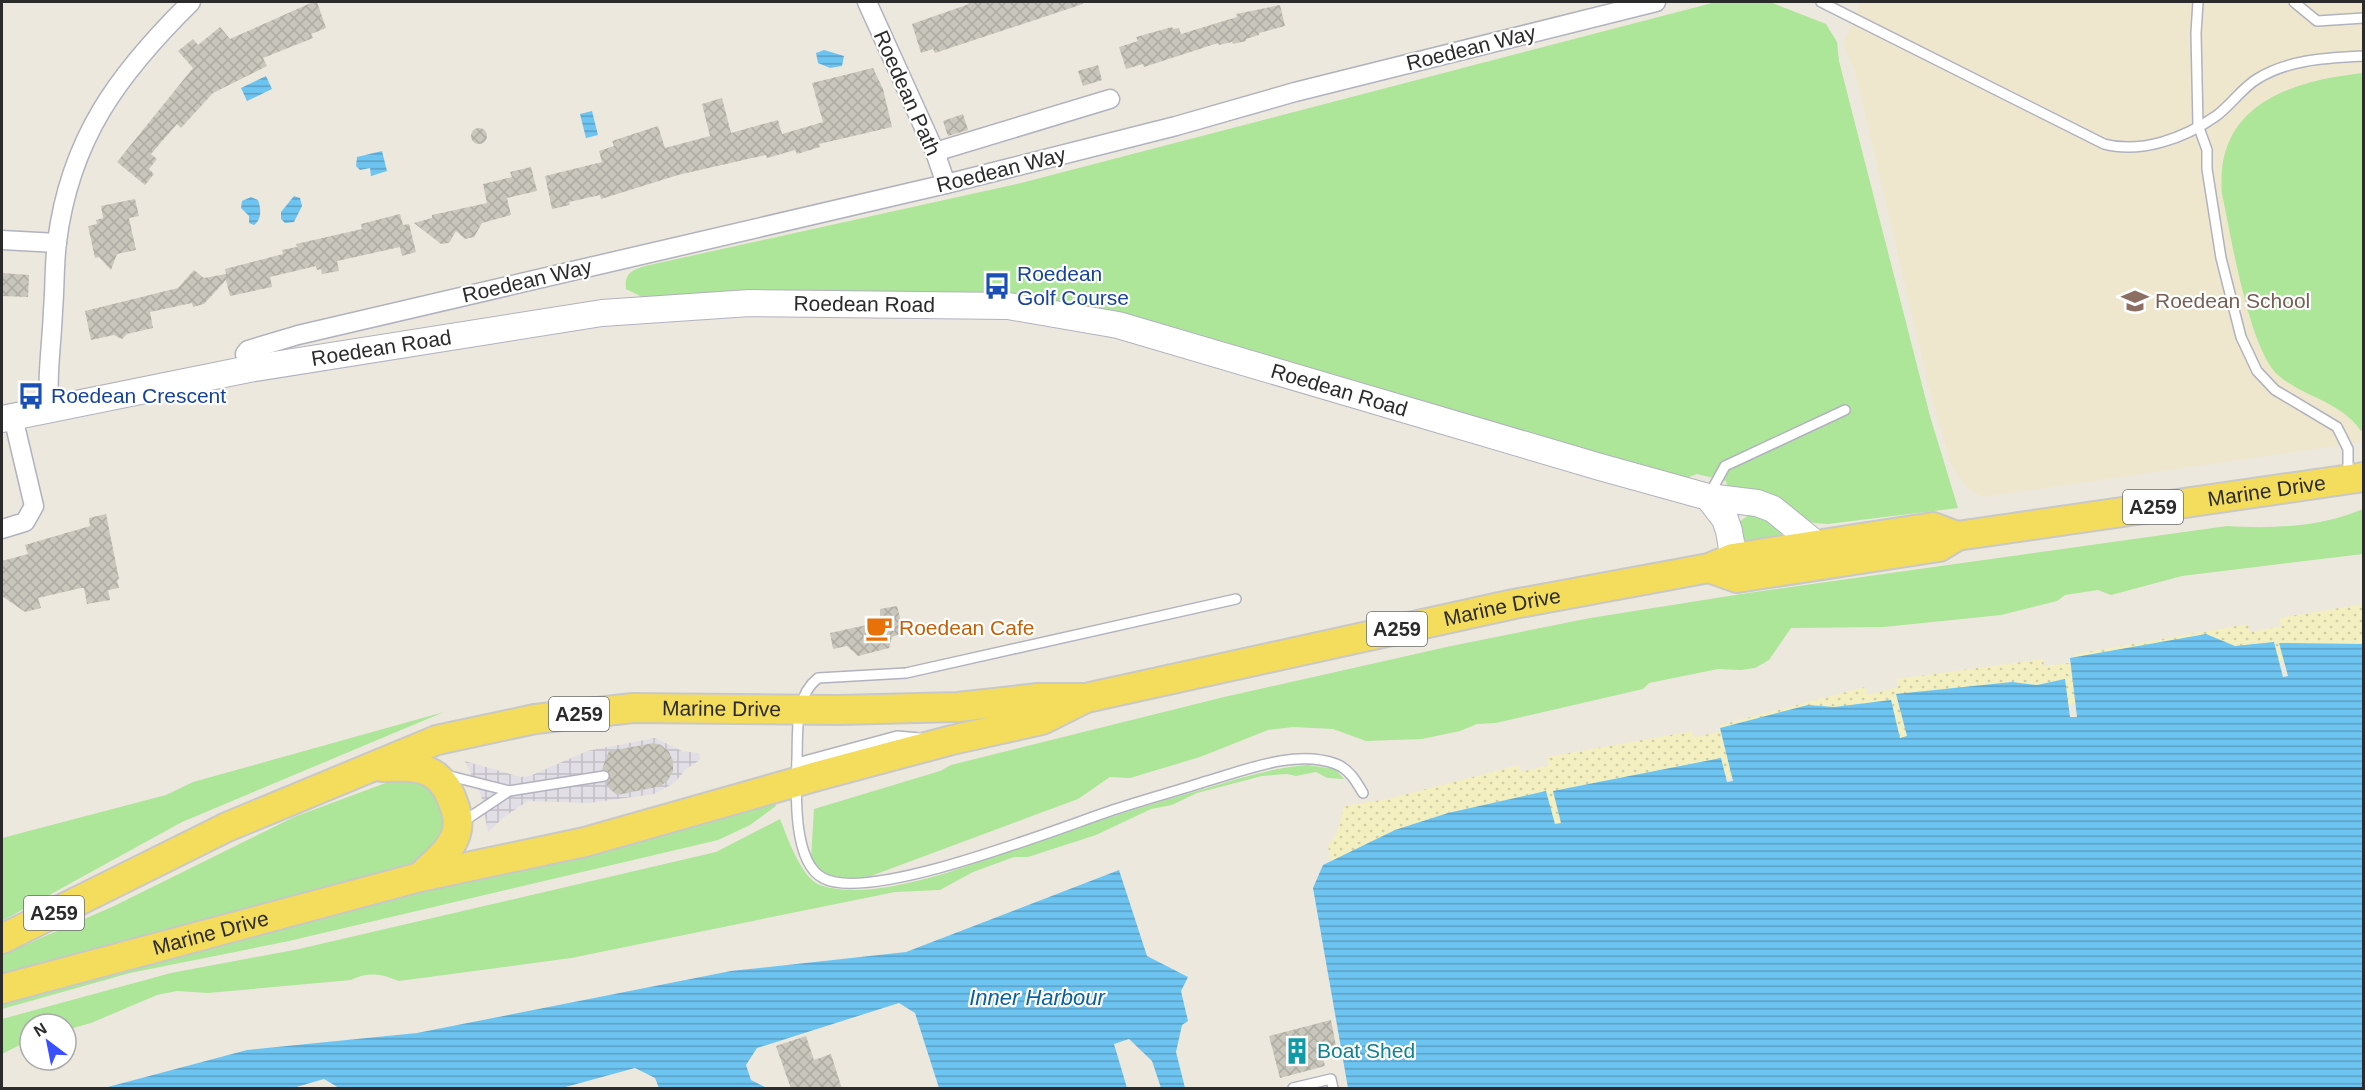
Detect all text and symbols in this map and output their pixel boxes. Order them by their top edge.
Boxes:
street label: Roedean Way [1404,20,1538,75]
street label: Roedean Path [870,27,945,159]
street label: Roedean Way [934,142,1068,197]
street label: Roedean Way [460,254,594,307]
place label: Roedean Golf Course [1017,262,1129,309]
bus stop icon: Roedean Golf Course [982,271,1012,301]
school or university icon: Roedean School [2120,286,2150,316]
place label: Roedean School [2155,289,2310,312]
street label: Roedean Road [793,292,935,316]
street label: Roedean Road [310,325,453,370]
street label: Roedean Road [1268,359,1410,421]
bus stop icon: Roedean Crescent [16,381,46,411]
place label: Roedean Crescent [51,384,226,407]
street label: Marine Drive [2206,471,2327,511]
road number: A259 [2123,490,2183,524]
street label: Marine Drive [1441,584,1563,630]
road number: A259 [1367,612,1427,646]
cafe icon: Roedean Cafe [864,613,894,643]
place label: Roedean Cafe [899,616,1034,639]
street label: Marine Drive [662,696,781,720]
road number: A259 [549,697,609,731]
road number: A259 [24,896,84,930]
street label: Marine Drive [150,906,271,959]
water label: Inner Harbour [969,985,1107,1010]
north arrow [18,1012,78,1072]
text: N [31,1019,50,1040]
building icon: Boat Shed [1282,1036,1312,1066]
place label: Boat Shed [1317,1039,1415,1062]

